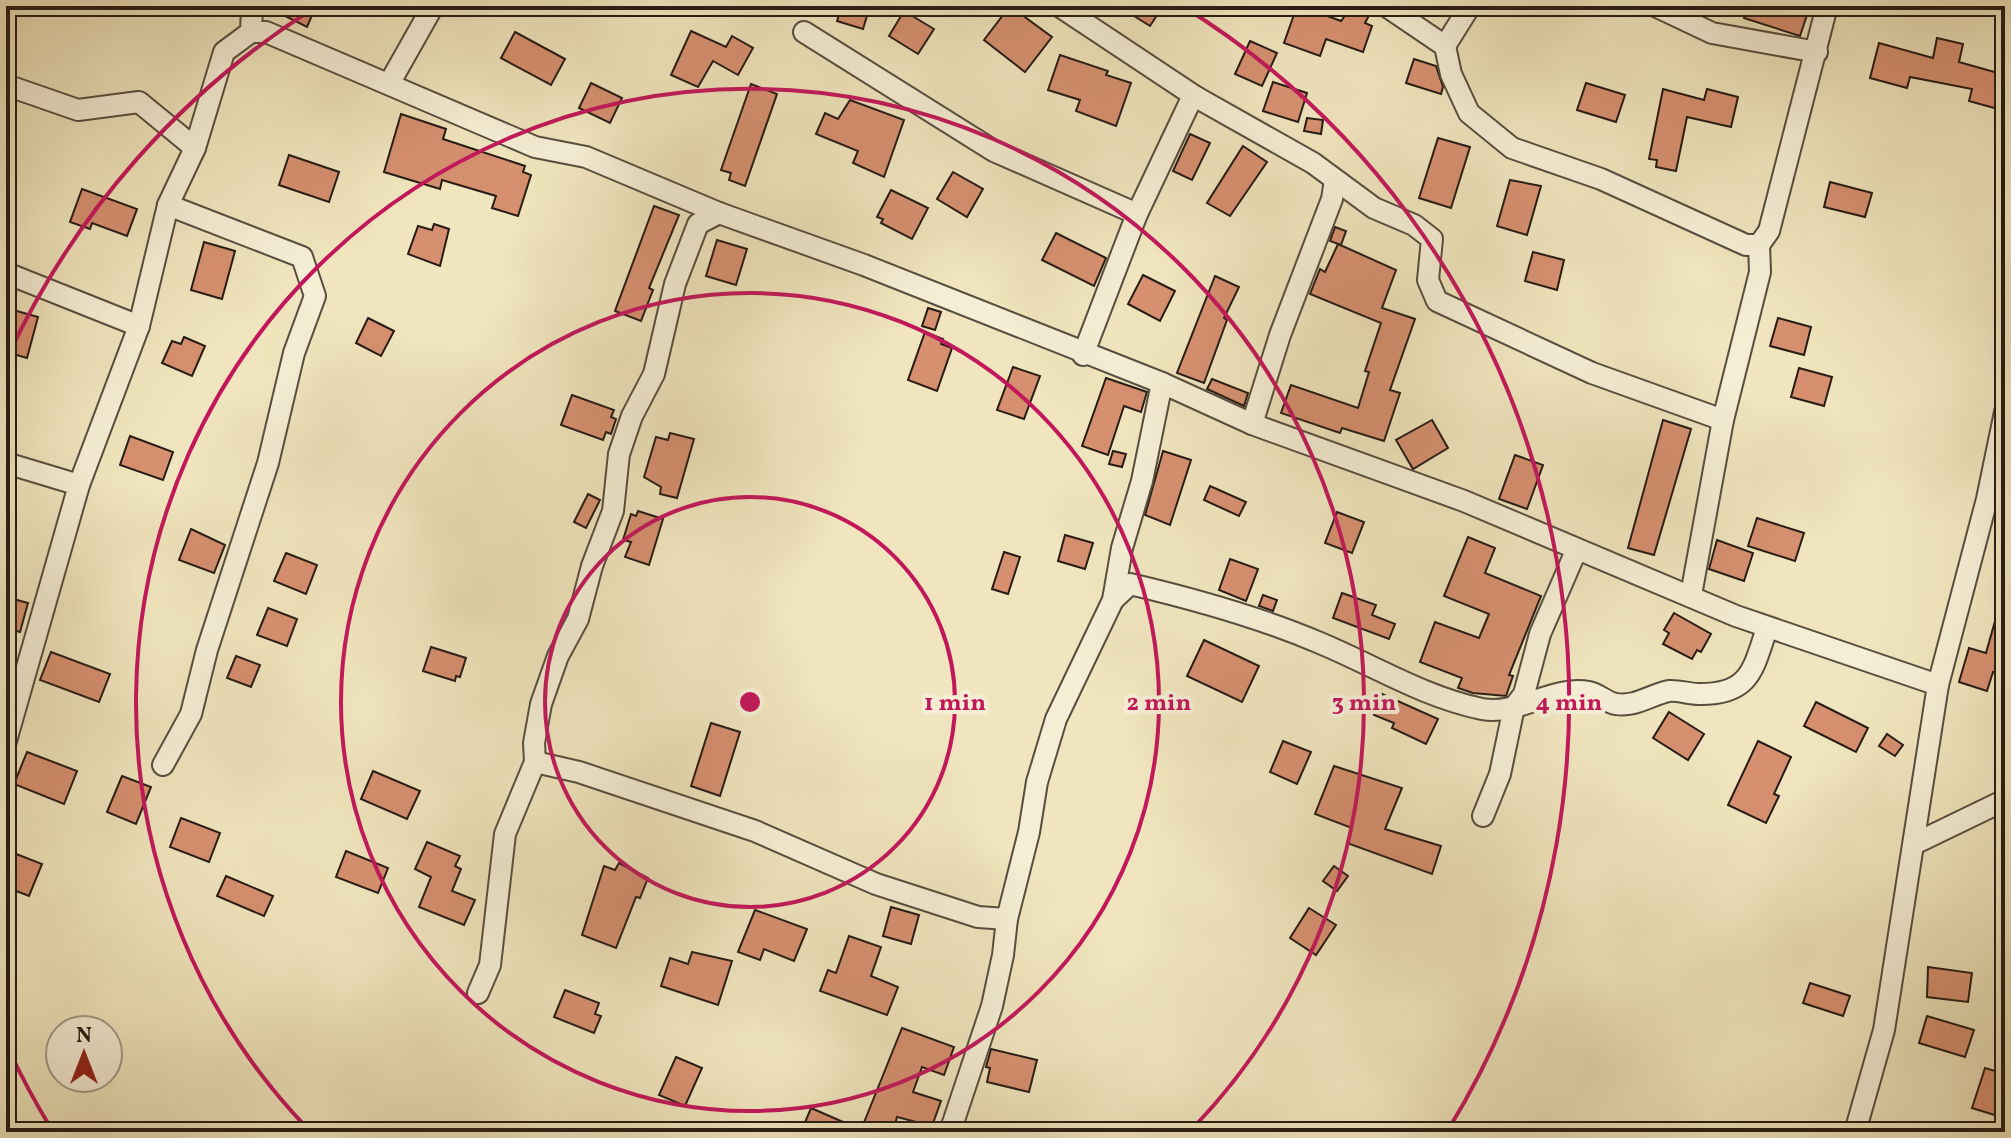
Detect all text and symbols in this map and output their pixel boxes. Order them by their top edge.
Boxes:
text: 1 min [924,687,986,721]
text: 2 min [1127,687,1192,721]
text: 3 min [1332,687,1396,721]
text: 4 min [1536,687,1603,721]
centre of rings [736,688,764,716]
north arrow [44,1014,124,1094]
text: N [76,1021,92,1052]

